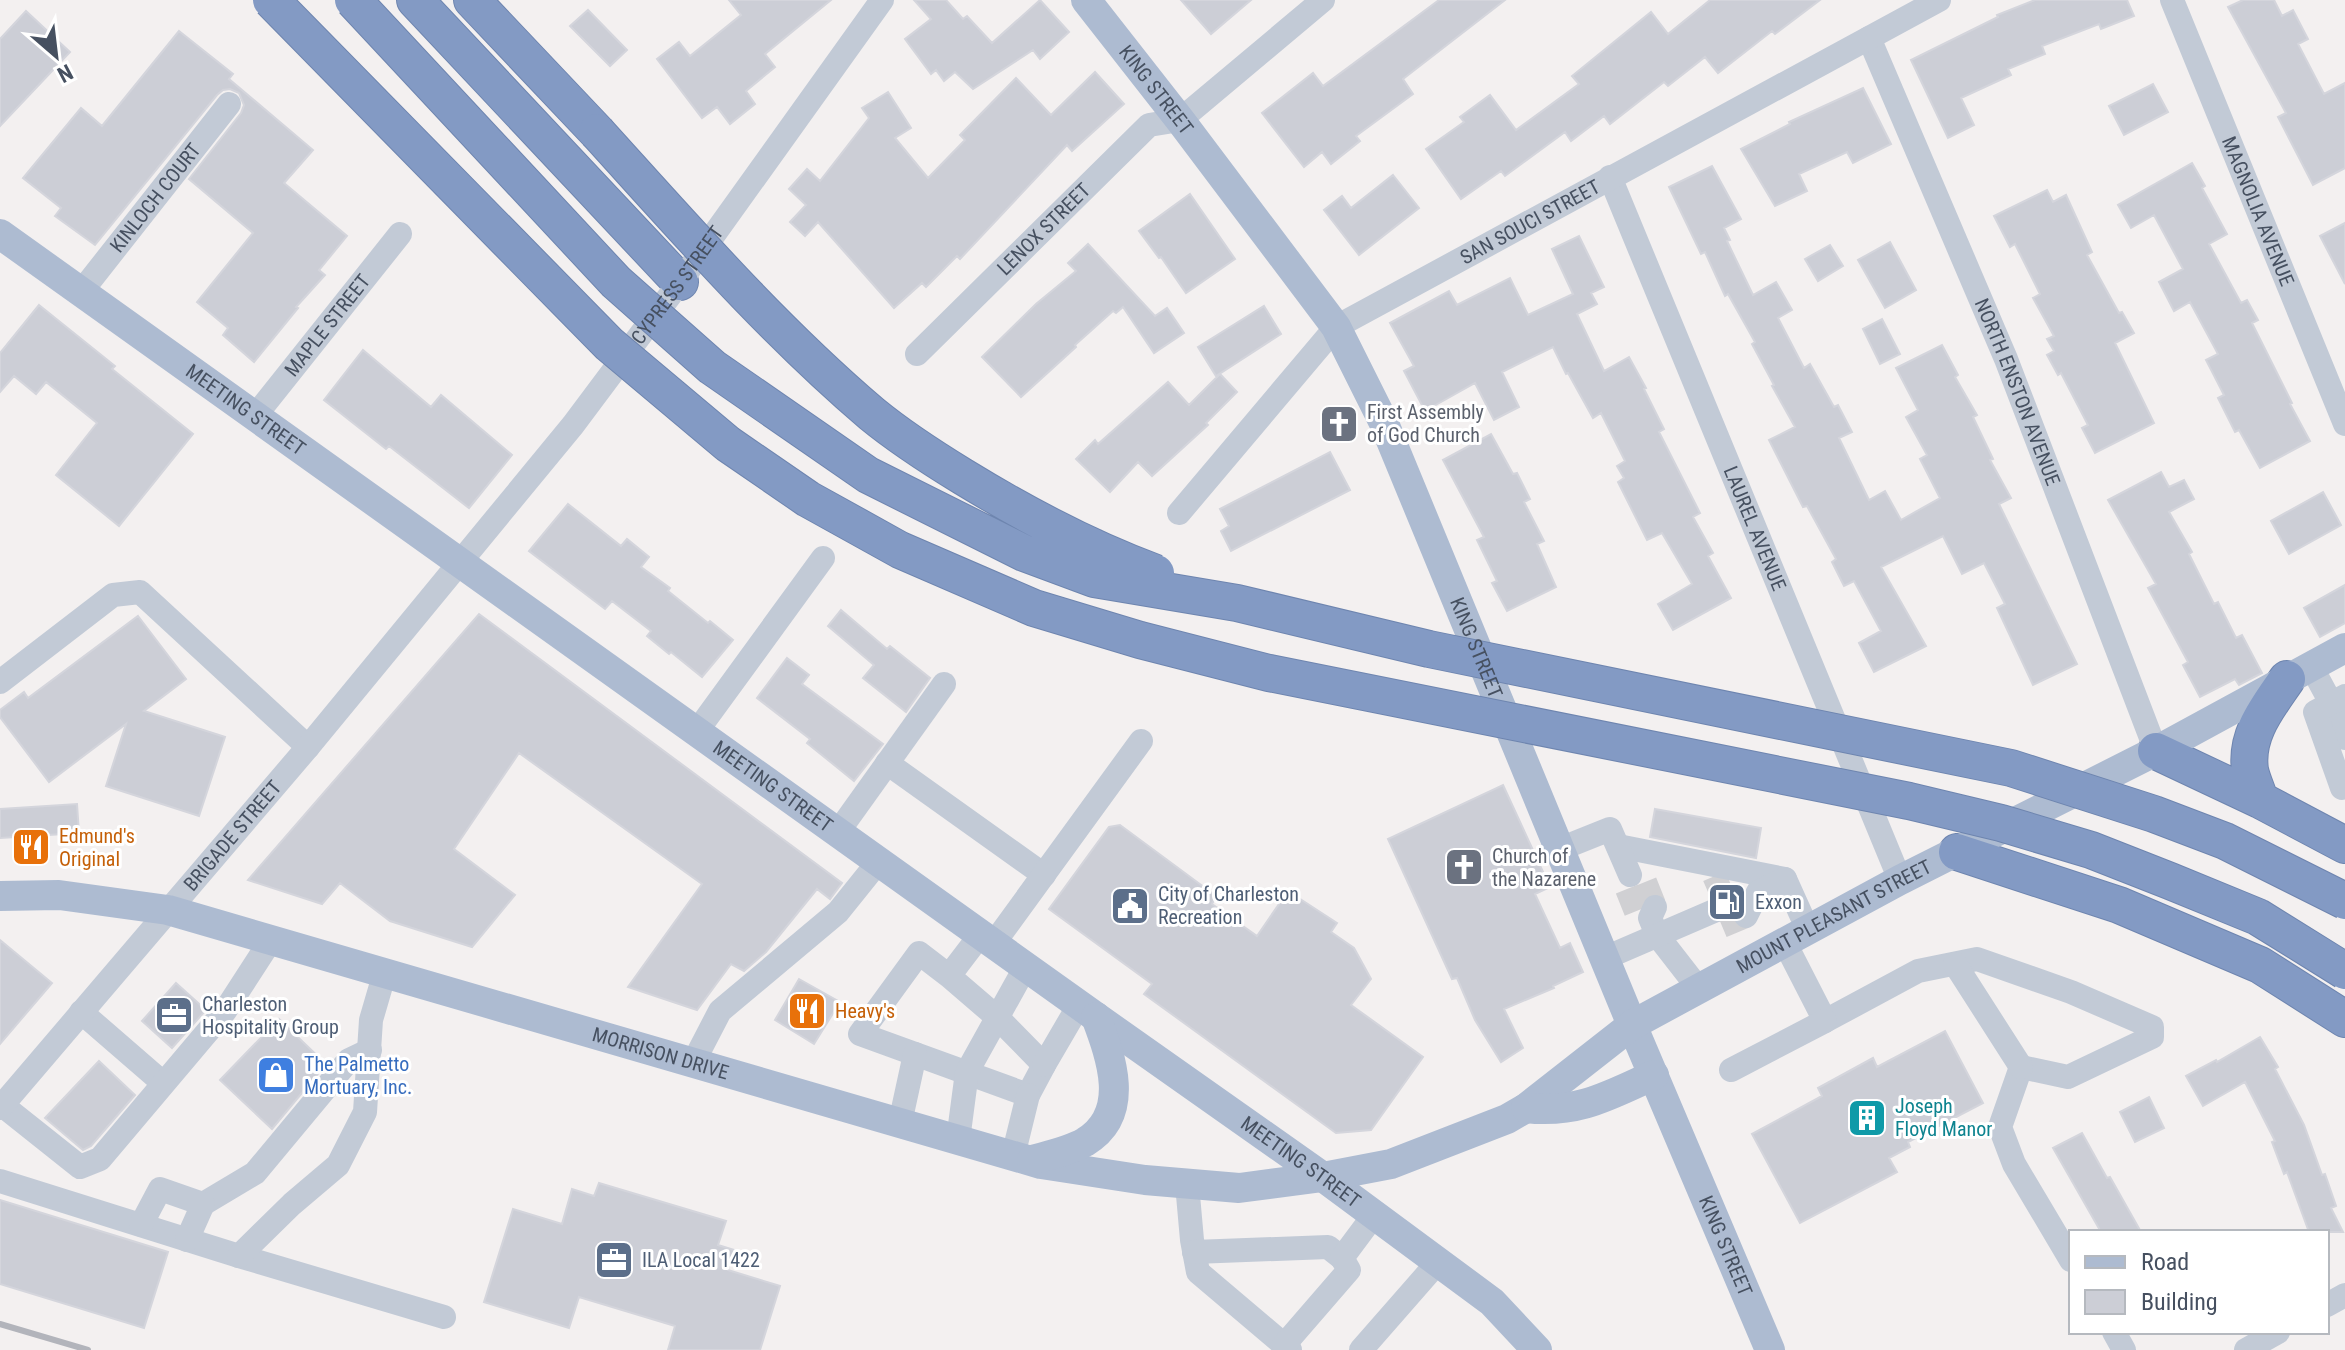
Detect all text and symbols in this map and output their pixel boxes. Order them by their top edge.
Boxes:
north arrow [16,16,96,96]
street label: KING STREET [1114,40,1199,139]
text: N [53,59,77,87]
street label: MAGNOLIA AVENUE [2217,133,2299,289]
street label: KINLOCH COURT [105,138,206,257]
street label: SAN SOUCI STREET [1456,174,1604,269]
street label: LENOX STREET [992,178,1095,280]
street label: CYPRESS STREET [626,221,728,349]
street label: MAPLE STREET [279,269,375,381]
street label: NORTH ENSTON AVENUE [1970,295,2065,489]
street label: MEETING STREET [181,359,310,460]
place label: First Assembly of God Church [1367,400,1484,447]
church icon: First Assembly of God Church [1318,403,1360,445]
street label: LAUREL AVENUE [1719,462,1791,594]
street label: KING STREET [1445,594,1508,702]
street label: MEETING STREET [708,735,837,837]
street label: BRIGADE STREET [179,775,286,896]
place label: Edmund's Original [59,824,135,871]
restaurant icon: Edmund's Original [10,826,52,868]
place label: Church of the Nazarene [1492,844,1596,891]
church icon: Church of the Nazarene [1443,846,1485,888]
street label: MOUNT PLEASANT STREET [1732,854,1935,978]
fuel station icon: Exxon [1706,881,1748,923]
place label: City of Charleston Recreation [1158,882,1299,929]
public building icon: City of Charleston Recreation [1109,885,1151,927]
place label: Exxon [1755,890,1802,914]
restaurant icon: Heavy's [786,990,828,1032]
place label: Charleston Hospitality Group [202,992,339,1039]
office icon: Charleston Hospitality Group [153,994,195,1036]
place label: Heavy's [835,999,895,1023]
street label: MORRISON DRIVE [589,1022,732,1085]
place label: The Palmetto Mortuary, Inc. [304,1052,412,1099]
shop icon: The Palmetto Mortuary, Inc. [255,1054,297,1096]
place label: Joseph Floyd Manor [1895,1094,1992,1141]
building icon: Joseph Floyd Manor [1846,1097,1888,1139]
street label: MEETING STREET [1236,1111,1366,1213]
street label: KING STREET [1694,1192,1758,1300]
legend [2069,1230,2329,1334]
office icon: ILA Local 1422 [593,1239,635,1281]
place label: ILA Local 1422 [642,1248,760,1272]
text: Road [2141,1248,2189,1276]
text: Building [2141,1288,2218,1316]

